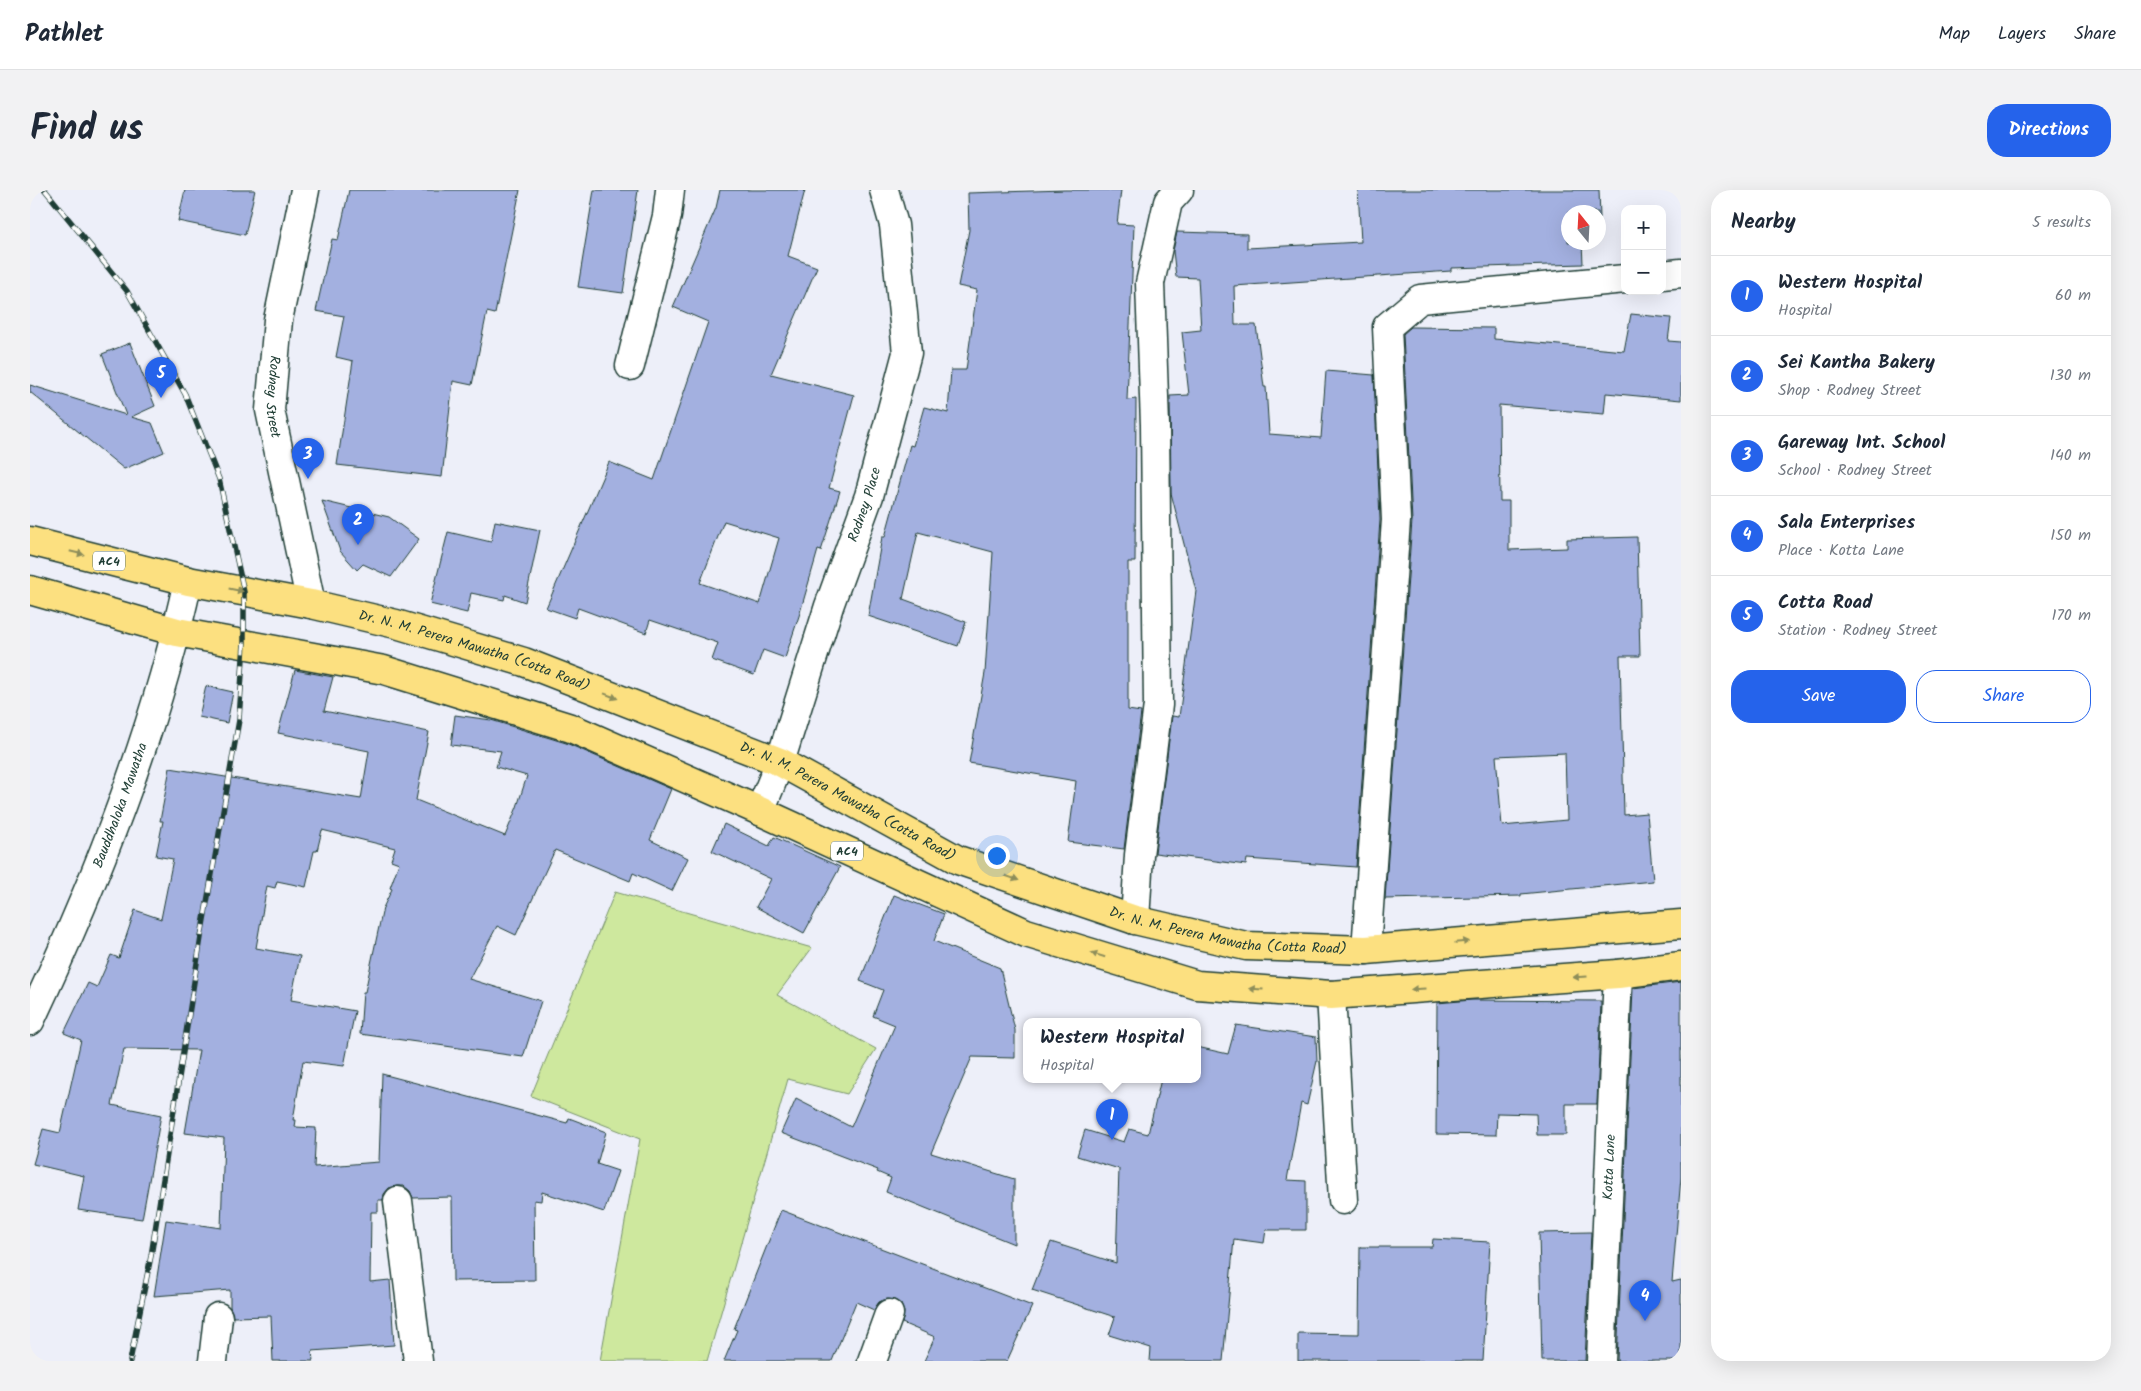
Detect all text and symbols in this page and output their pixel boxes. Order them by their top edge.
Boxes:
text: Pathlet [25,15,104,54]
text: Map [1939,20,1970,49]
text: Layers [1998,20,2046,49]
text: Share [2074,20,2116,49]
text: Find us [30,102,143,158]
button: Directions [1987,104,2111,157]
north arrow [1561,205,1606,250]
map controls [1621,205,1666,295]
button: + [1621,205,1666,250]
text: Nearby [1731,206,1796,239]
text: 5 results [2032,210,2091,235]
button: − [1621,250,1666,295]
text: Western Hospital [1778,268,1922,298]
text: 1 [1745,283,1749,308]
text: 60 m [2055,283,2091,308]
text: Hospital [1778,298,1832,323]
text: Sei Kantha Bakery [1778,348,1935,378]
street label: Rodney Street [259,355,287,441]
pin: 5 [145,357,177,398]
text: 2 [1742,363,1752,388]
text: 130 m [2050,363,2091,388]
text: Shop · Rodney Street [1778,378,1921,403]
text: Gareway Int. School [1778,428,1945,458]
pin: 3 [292,438,324,479]
text: 3 [1743,443,1751,468]
text: 140 m [2050,443,2091,468]
text: School · Rodney Street [1778,458,1932,483]
street label: Rodney Place [842,464,887,545]
pin: 2 [342,504,374,545]
text: Sala Enterprises [1778,508,1915,538]
text: 4 [1743,523,1751,548]
text: 150 m [2050,523,2091,548]
text: Place · Kotta Lane [1778,538,1904,563]
one-way arrow [70,549,85,557]
road number: AC4 [93,552,125,571]
one-way arrow [228,587,244,595]
text: Cotta Road [1778,588,1873,618]
text: 5 [1743,603,1751,628]
text: 170 m [2051,603,2091,628]
street label: Dr. N. M. Perera Mawatha (Cotta Road) [356,605,593,698]
text: Station · Rodney Street [1778,618,1937,643]
button: Save [1731,670,1906,723]
button: Share [1916,670,2091,723]
one-way arrow [603,692,618,700]
street label: Dr. N. M. Perera Mawatha (Cotta Road) [736,736,960,868]
street label: Bauddhaloka Mawatha [87,740,154,871]
road number: AC4 [831,841,863,860]
your location [984,843,1010,869]
one-way arrow [1005,875,1020,883]
street label: Dr. N. M. Perera Mawatha (Cotta Road) [1106,901,1347,960]
one-way arrow [1454,938,1470,946]
one-way arrow [1091,951,1106,958]
one-way arrow [1572,973,1588,981]
one-way arrow [1248,985,1264,993]
one-way arrow [1410,985,1426,993]
popup [1023,1018,1201,1083]
text: Western Hospital [1040,1023,1184,1053]
text: Hospital [1040,1053,1094,1078]
pin: 1 [1096,1099,1128,1140]
street label: Kotta Lane [1597,1133,1622,1200]
pin: 4 [1629,1280,1661,1321]

